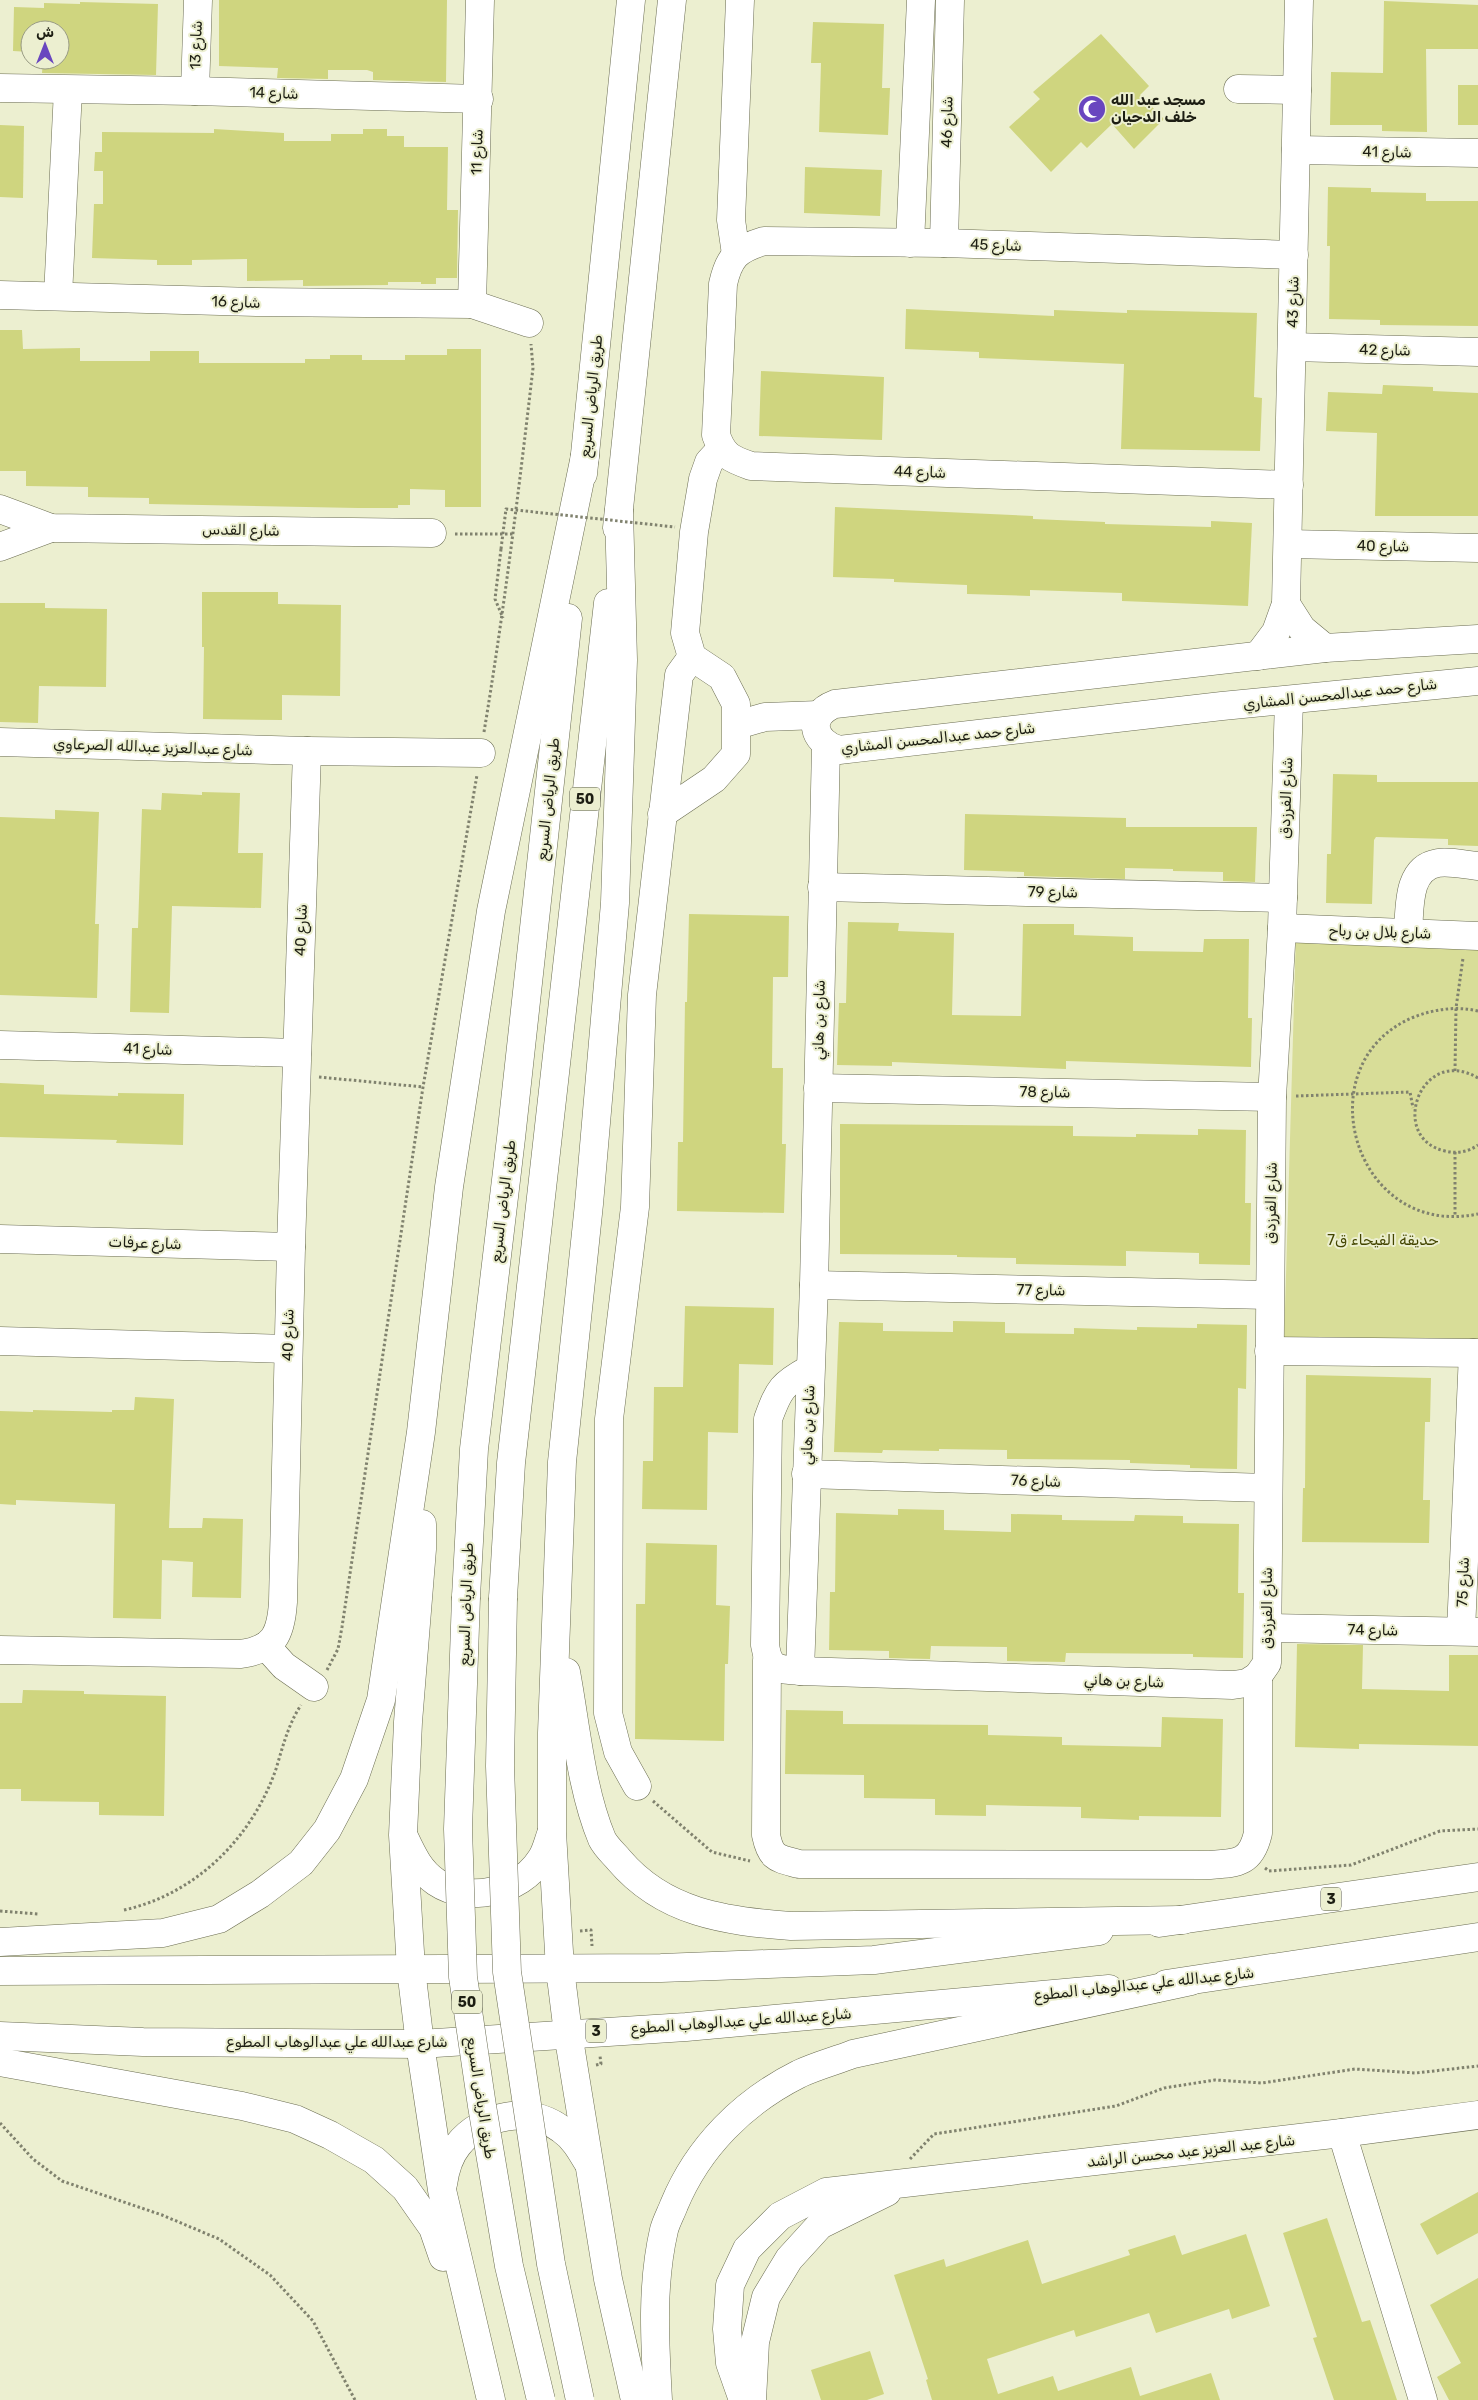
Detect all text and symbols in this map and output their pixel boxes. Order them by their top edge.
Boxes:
north arrow [20,20,70,70]
street label: شارع 13 [186,20,208,70]
text: ش [36,24,54,41]
street label: شارع 14 [249,83,299,105]
place label: مسجد عبد الله خلف الدحيان [1111,91,1206,126]
mosque icon: مسجد عبد الله خلف الدحيان [1077,94,1107,124]
street label: شارع 46 [938,96,958,148]
street label: شارع 11 [467,128,489,176]
street label: شارع 41 [1362,143,1412,163]
street label: شارع 45 [970,235,1022,257]
street label: شارع 43 [1284,276,1304,328]
street label: شارع 16 [211,292,261,314]
street label: طريق الرياض السريع [576,334,608,458]
street label: شارع 42 [1359,341,1411,361]
street label: شارع 44 [894,462,946,484]
street label: شارع القدس [202,520,280,542]
street label: شارع 40 [1357,537,1409,557]
street label: شارع حمد عبدالمحسن المشاري [1242,675,1438,715]
street label: شارع حمد عبدالمحسن المشاري [840,719,1036,759]
street label: شارع عبدالعزيز عبدالله الصرعاوي [53,735,253,761]
street label: طريق الرياض السريع [533,737,565,861]
street label: شارع الفرزدق [1276,757,1298,839]
road number: 50 [570,788,600,811]
street label: شارع 79 [1028,883,1078,903]
street label: شارع 40 [291,903,313,957]
street label: شارع بلال بن رباح [1328,921,1432,945]
street label: شارع بن هاني [809,980,832,1060]
street label: شارع 41 [123,1039,173,1061]
street label: شارع 78 [1019,1083,1071,1103]
street label: طريق الرياض السريع [487,1139,521,1263]
street label: شارع الفرزدق [1261,1162,1283,1244]
park label: حديقة الفيحاء ق7 [1327,1231,1439,1249]
street label: شارع عرفات [108,1233,182,1255]
street label: شارع 77 [1016,1281,1066,1301]
street label: شارع 40 [279,1309,299,1361]
street label: شارع بن هاني [798,1385,821,1466]
street label: شارع 76 [1010,1471,1061,1493]
street label: طريق الرياض السريع [455,1542,479,1666]
street label: شارع 75 [1453,1557,1475,1607]
street label: شارع الفرزدق [1258,1567,1278,1649]
street label: شارع 74 [1348,1621,1398,1641]
street label: شارع بن هاني [1083,1671,1164,1694]
road number: 3 [1321,1888,1341,1910]
street label: شارع عبدالله علي عبدالوهاب المطوع [1033,1963,1255,2008]
road number: 50 [452,1990,482,2014]
street label: شارع عبدالله علي عبدالوهاب المطوع [630,2004,852,2041]
road number: 3 [586,2020,606,2042]
street label: شارع عبدالله علي عبدالوهاب المطوع [226,2033,448,2054]
street label: طريق الرياض السريع [461,2036,500,2160]
street label: شارع عبد العزيز عبد محسن الراشد [1086,2131,1296,2173]

